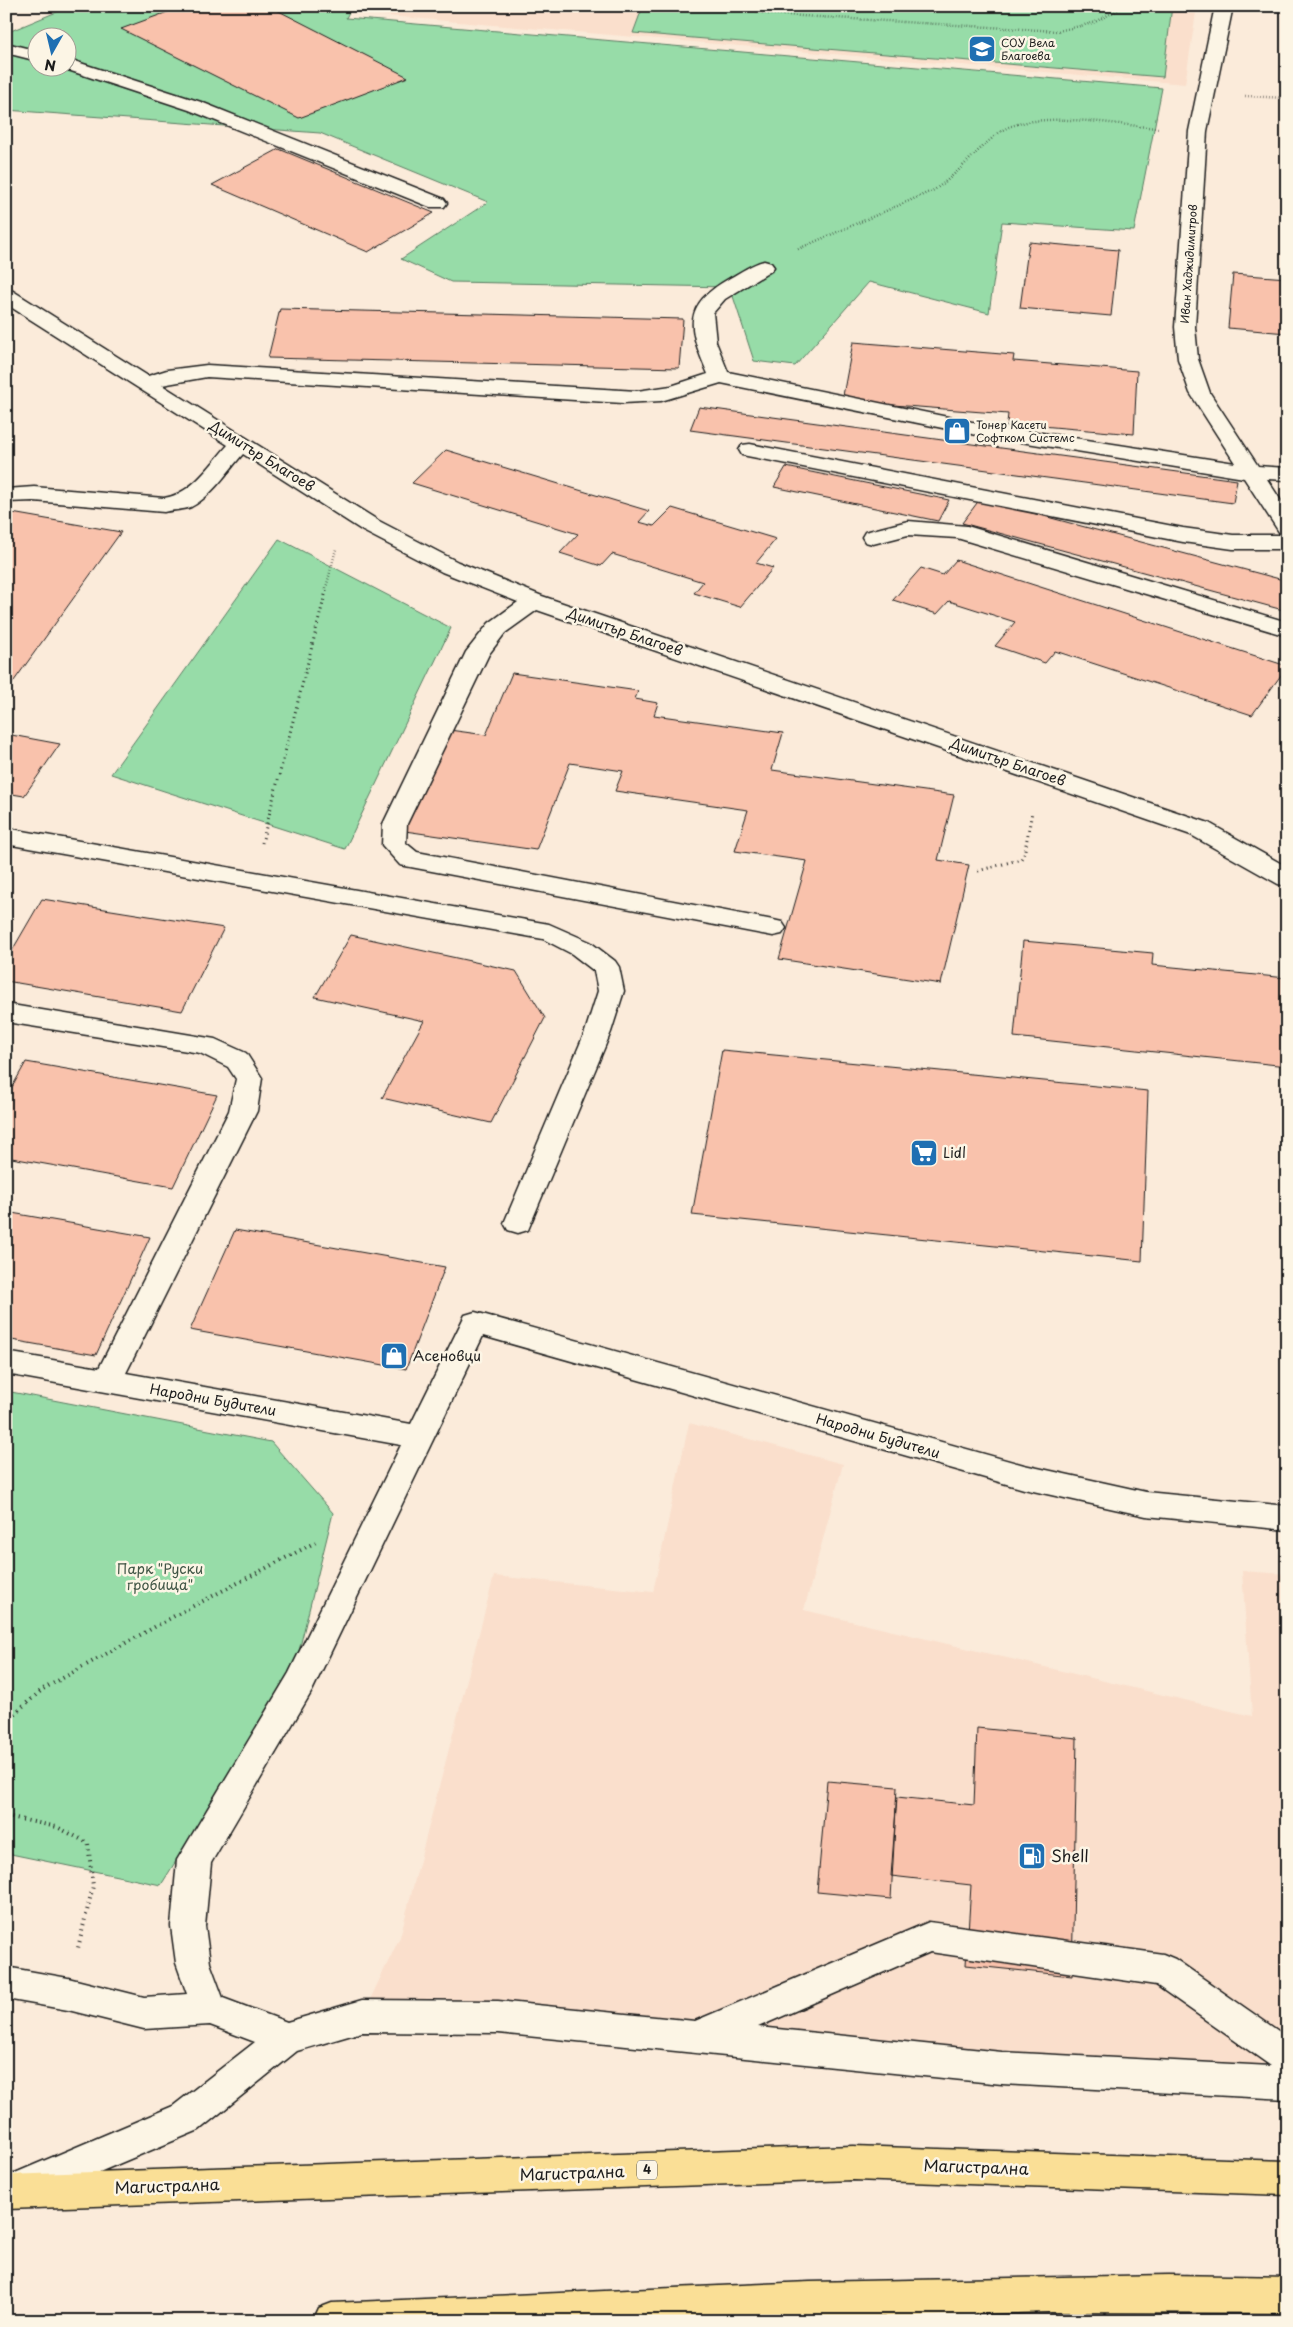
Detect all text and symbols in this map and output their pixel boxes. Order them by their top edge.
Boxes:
north arrow [28,28,78,78]
school or university icon: СОУ Вела Благоева [967,34,997,64]
place label: СОУ Вела Благоева [1001,34,1055,64]
text: N [43,54,57,77]
street label: Иван Хаджидимитров [1176,203,1201,324]
street label: Димитър Благоев [205,414,319,496]
shop icon: Тонер Касети Софтком Системс [942,416,972,446]
place label: Тонер Касети Софтком Системс [976,416,1075,446]
street label: Димитър Благоев [564,602,686,661]
street label: Димитър Благоев [947,732,1069,791]
supermarket icon: Lidl [909,1138,939,1168]
place label: Lidl [943,1142,966,1163]
shop icon: Асеновци [379,1341,409,1371]
place label: Асеновци [413,1345,481,1366]
street label: Народни Будители [148,1378,278,1421]
street label: Народни Будители [814,1408,943,1463]
park label: Парк "Руски гробища" [117,1558,203,1595]
fuel station icon: Shell [1017,1841,1047,1871]
place label: Shell [1051,1843,1089,1867]
street label: Магистрална [923,2152,1029,2180]
street label: Магистрална [519,2158,625,2186]
road number: 4 [637,2160,657,2180]
street label: Магистрална [114,2171,220,2199]

